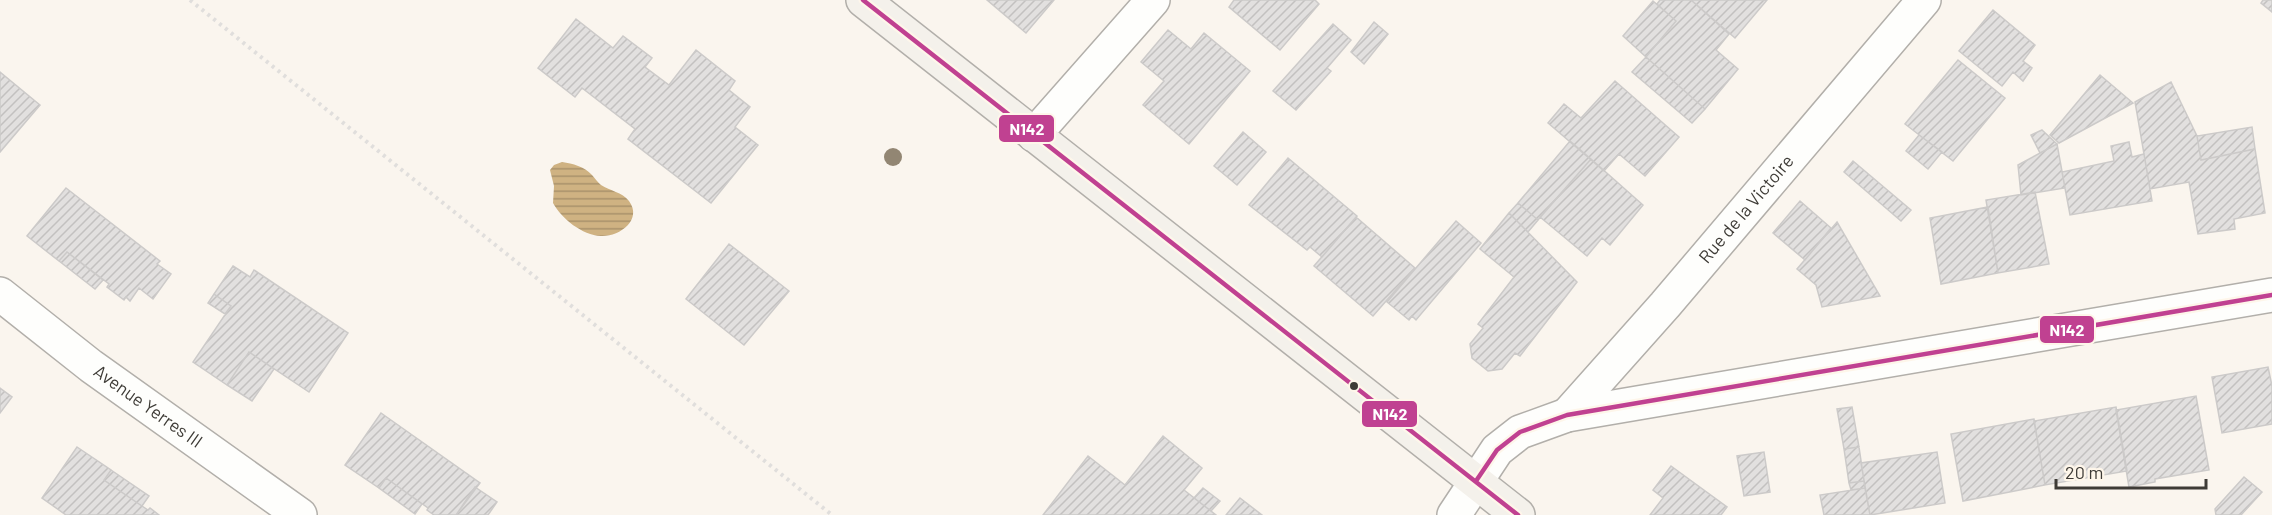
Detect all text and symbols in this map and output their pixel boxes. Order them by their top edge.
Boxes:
line badge: N142 [998,114,1055,143]
text: N142 [1010,119,1045,138]
street label: Rue de la Victoire [1693,150,1798,267]
line badge: N142 [2039,315,2095,344]
text: N142 [2050,320,2085,339]
street label: Avenue Yerres III [90,360,207,452]
unlabelled marker [1348,380,1360,392]
line badge: N142 [1361,400,1418,428]
text: N142 [1373,404,1408,423]
scale bar [2056,452,2206,490]
text: 20 m [2065,461,2103,483]

